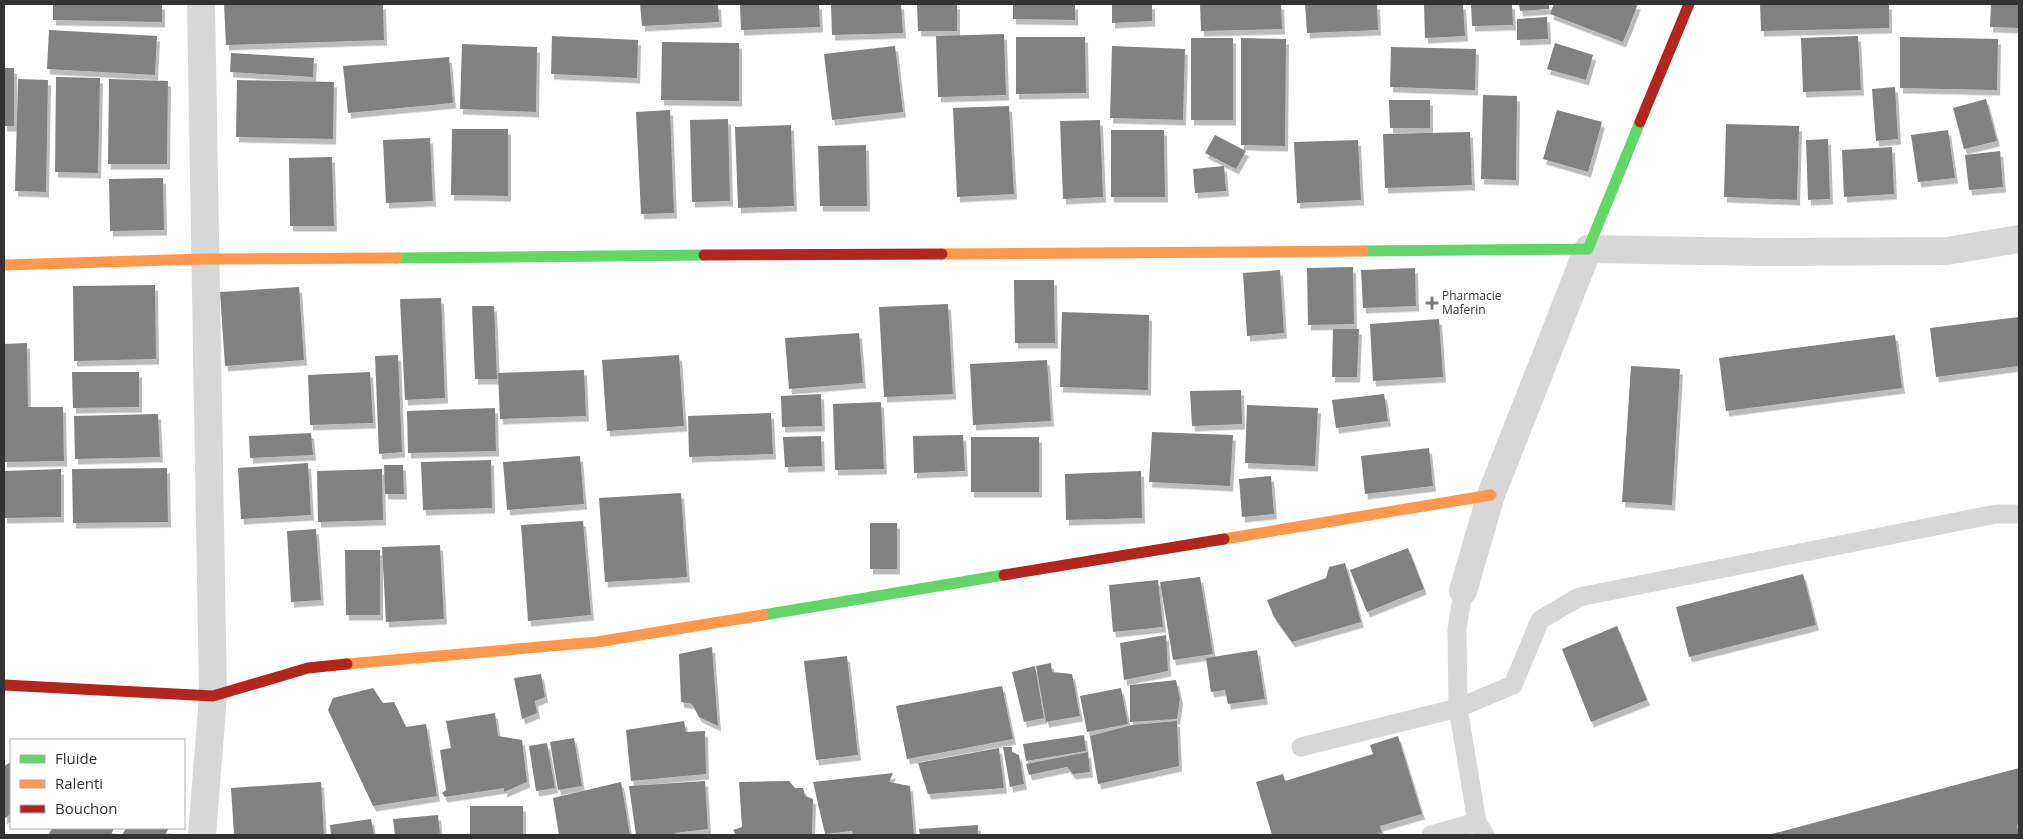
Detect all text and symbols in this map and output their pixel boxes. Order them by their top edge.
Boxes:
place label: Pharmacie Maferin [1442,287,1502,318]
marker: Pharmacie Maferin [1426,297,1438,309]
legend [10,739,185,829]
text: Fluide [55,748,97,768]
text: Ralenti [55,773,103,793]
text: Bouchon [55,798,118,818]

